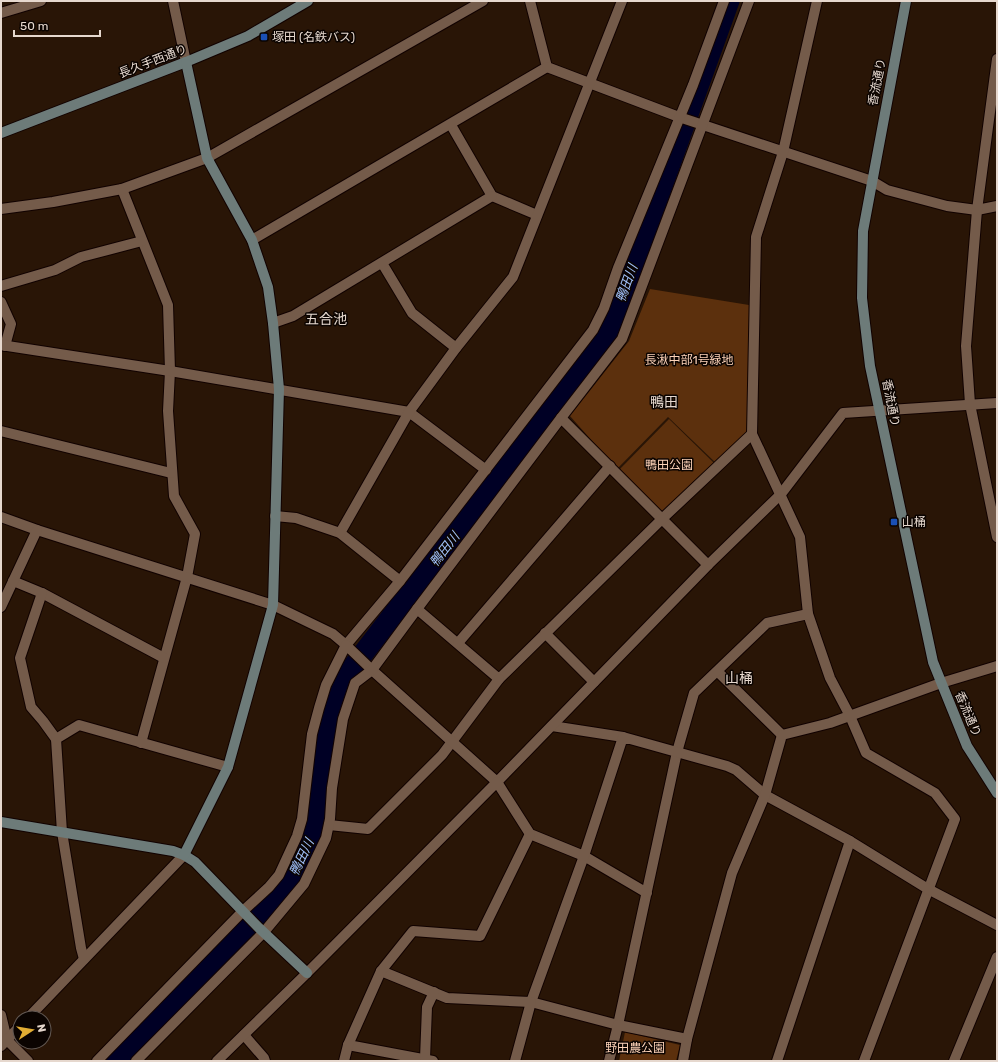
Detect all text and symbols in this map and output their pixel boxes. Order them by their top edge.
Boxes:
scale bar [14,12,100,38]
text: 50 m [20,19,48,33]
place label: 塚田 (名鉄バス) [272,30,355,44]
marker: 塚田 (名鉄バス) [259,32,269,42]
street label: 長久手西通り [117,42,189,80]
street label: 香流通り [866,57,888,107]
water label: 鴨田川 [613,260,641,304]
district label: 五合池 [305,311,347,328]
park label: 長湫中部1号緑地 [644,353,734,367]
street label: 香流通り [880,378,902,428]
district label: 鴨田 [650,394,678,411]
park label: 鴨田公園 [645,458,693,472]
place label: 山桶 [902,515,926,529]
marker: 山桶 [889,517,899,527]
water label: 鴨田川 [426,528,464,569]
district label: 山桶 [725,670,753,687]
street label: 香流通り [952,689,984,739]
water label: 鴨田川 [286,835,318,878]
north arrow [12,1010,52,1050]
text: N [34,1023,48,1033]
park label: 野田農公園 [605,1041,665,1055]

